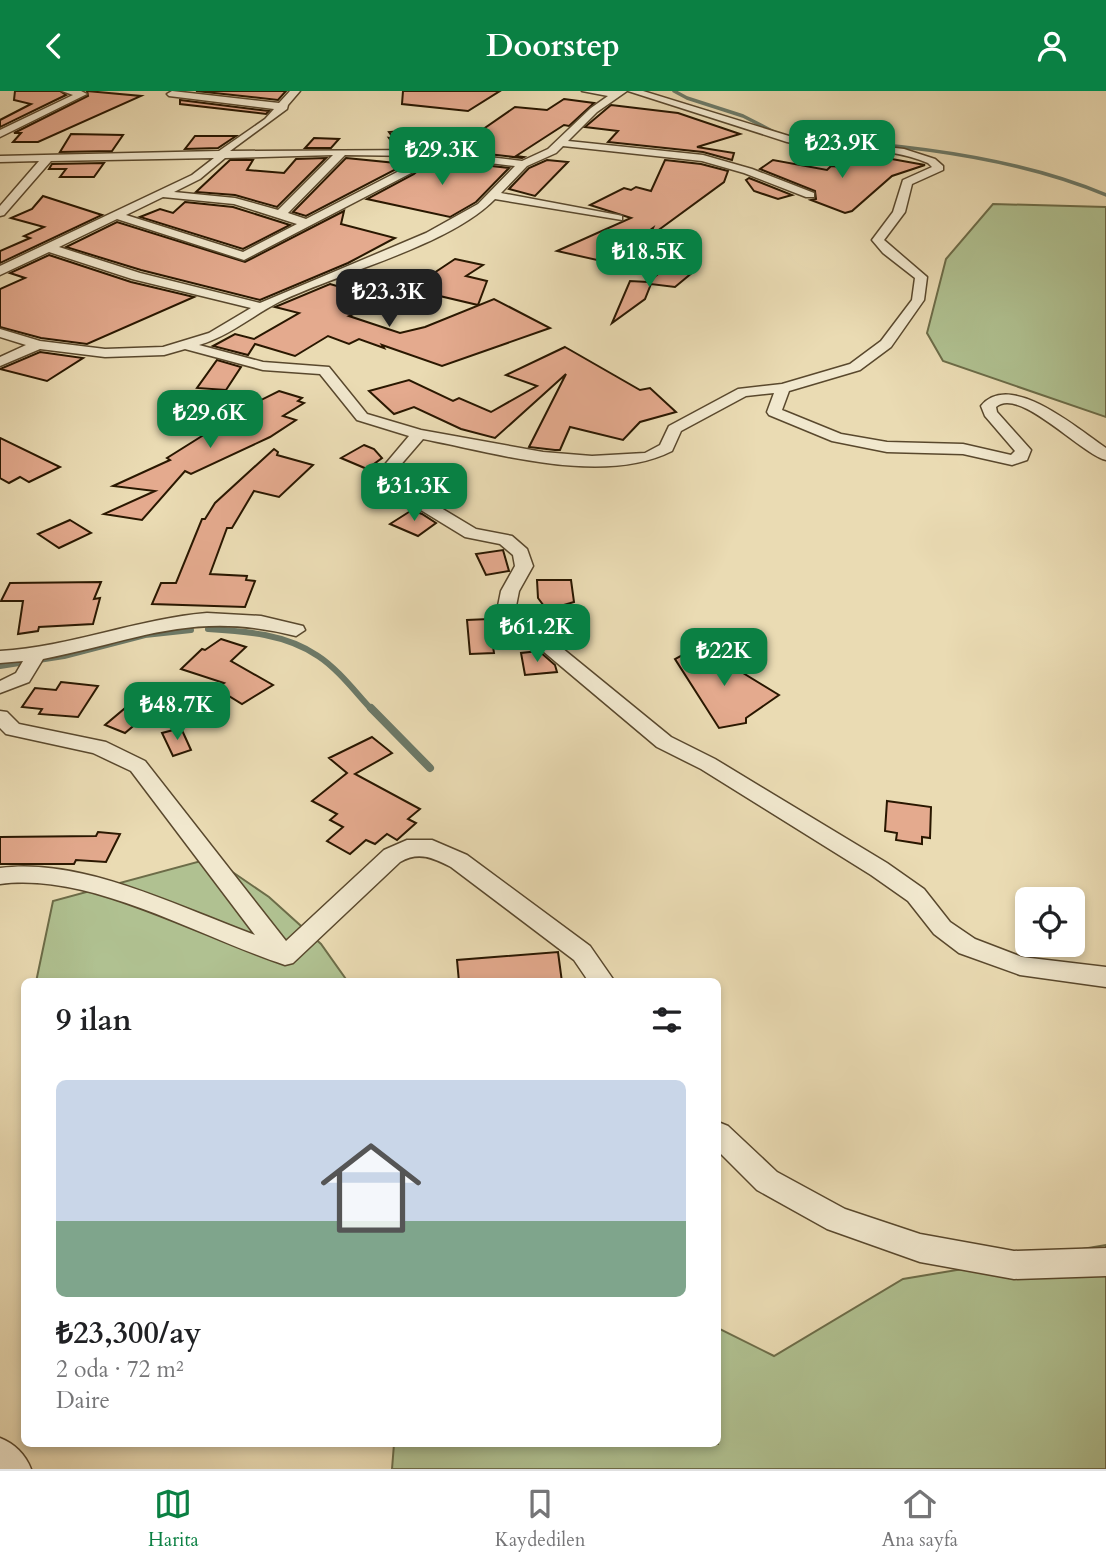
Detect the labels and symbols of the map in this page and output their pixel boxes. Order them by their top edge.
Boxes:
pin: ₺23.9K [785,120,899,180]
pin: ₺29.3K [385,127,499,187]
pin: ₺18.5K [592,229,706,289]
pin: ₺23.3K [332,269,446,329]
pin: ₺29.6K [153,391,267,450]
pin: ₺31.3K [357,463,471,523]
pin: ₺61.2K [480,605,594,664]
pin: ₺22K [683,629,765,688]
pin: ₺48.7K [120,683,234,742]

